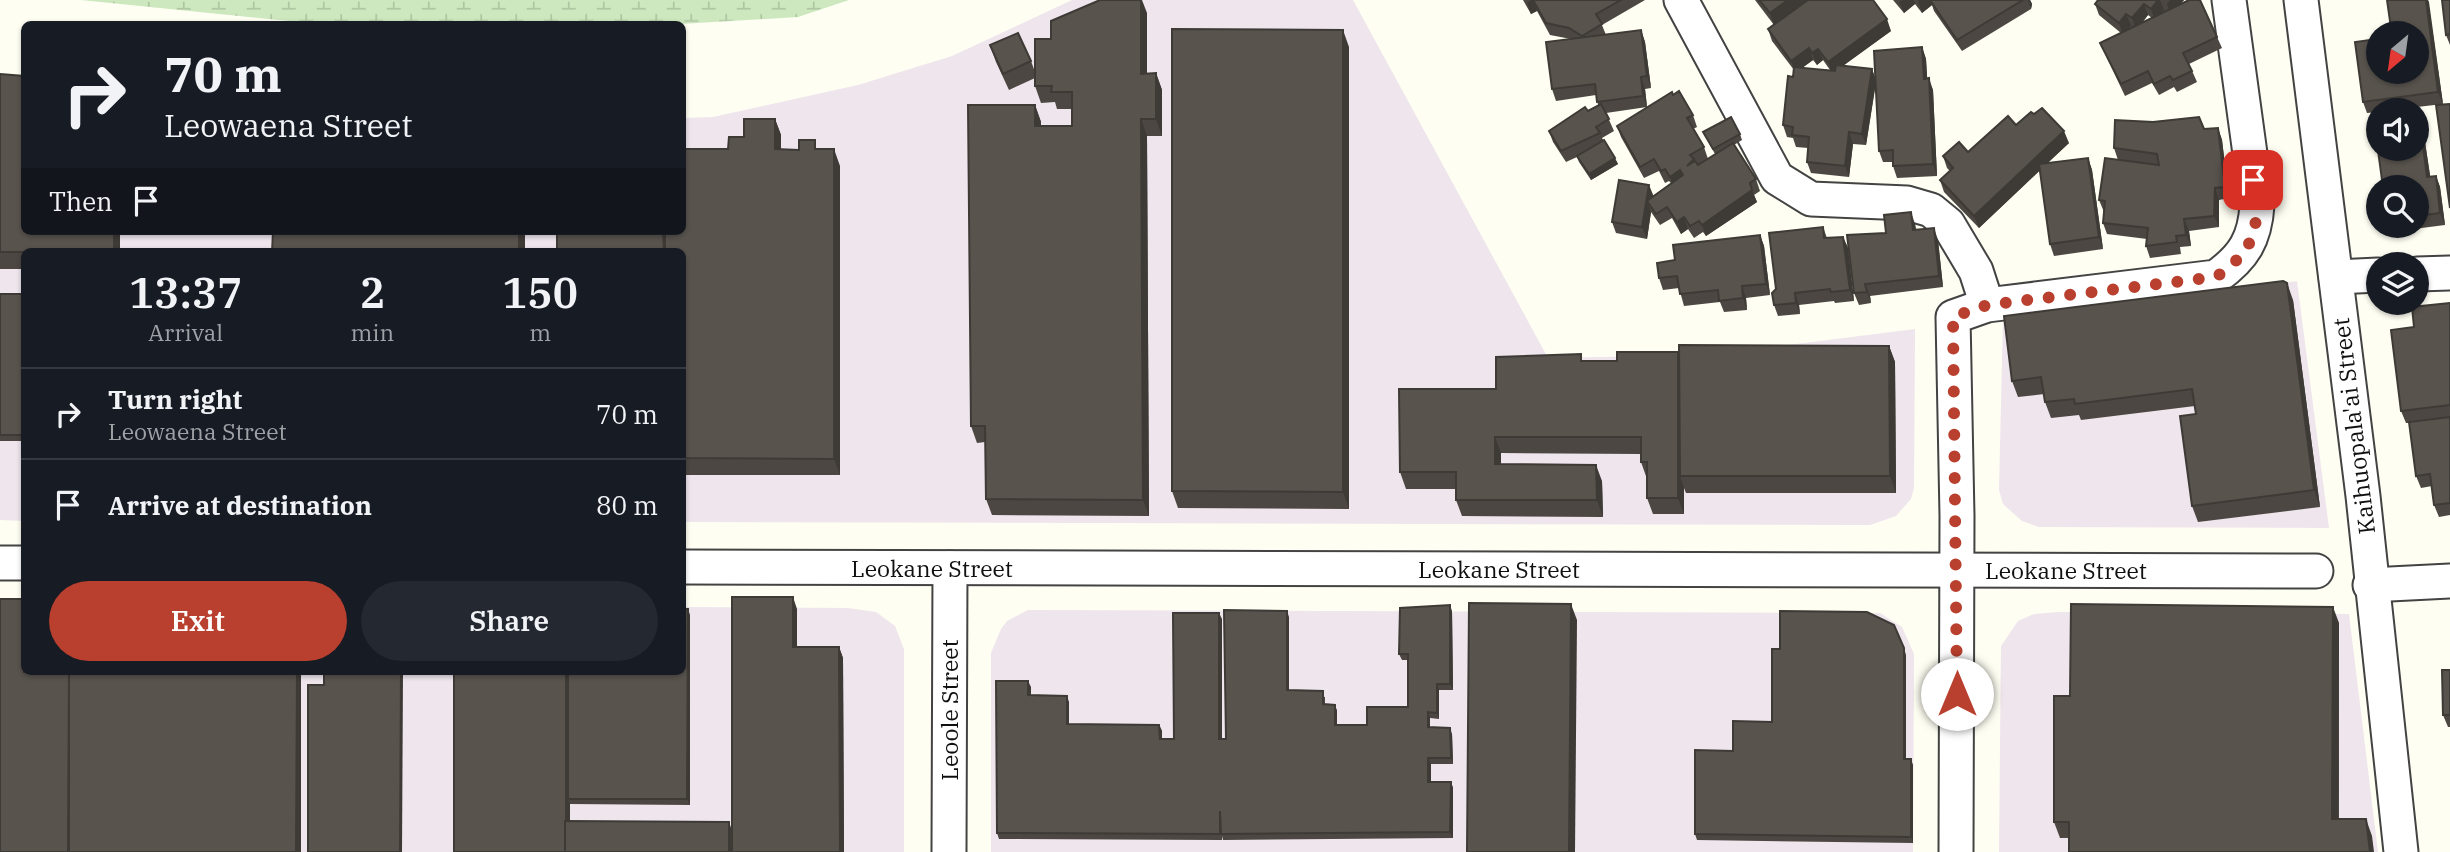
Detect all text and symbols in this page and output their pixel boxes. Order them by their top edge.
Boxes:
north arrow [2366,21,2429,84]
map controls [2366,21,2429,315]
text: 70 m [164,42,282,105]
icon: right [49,49,140,140]
button: sound [2366,98,2429,161]
text: Leowaena Street [164,104,412,146]
pin [2223,150,2283,210]
icon: arrive [2234,161,2272,199]
button: search [2366,175,2429,238]
icon: arrive [127,182,165,220]
text: Then [49,184,113,218]
button: layers [2366,252,2429,315]
text: 13:37 [129,265,242,320]
text: 2 [360,265,385,320]
text: 150 [502,265,578,320]
street label: Kaihuopala'ai Street [2325,316,2381,536]
text: Arrival [148,317,223,347]
text: min [350,317,394,347]
text: m [529,317,551,347]
text: Turn right [108,382,242,416]
icon: right [49,395,87,433]
text: 70 m [596,397,658,431]
text: Leowaena Street [108,416,287,446]
icon: arrive [49,486,87,524]
text: Arrive at destination [108,488,372,522]
text: 80 m [596,488,658,522]
street label: Leokane Street [851,553,1013,583]
street label: Leokane Street [1418,554,1580,584]
street label: Leokane Street [1985,555,2147,585]
button: Exit [49,581,347,661]
button: Share [361,581,658,661]
street label: Leoole Street [934,639,964,781]
position arrow [1920,657,1994,731]

